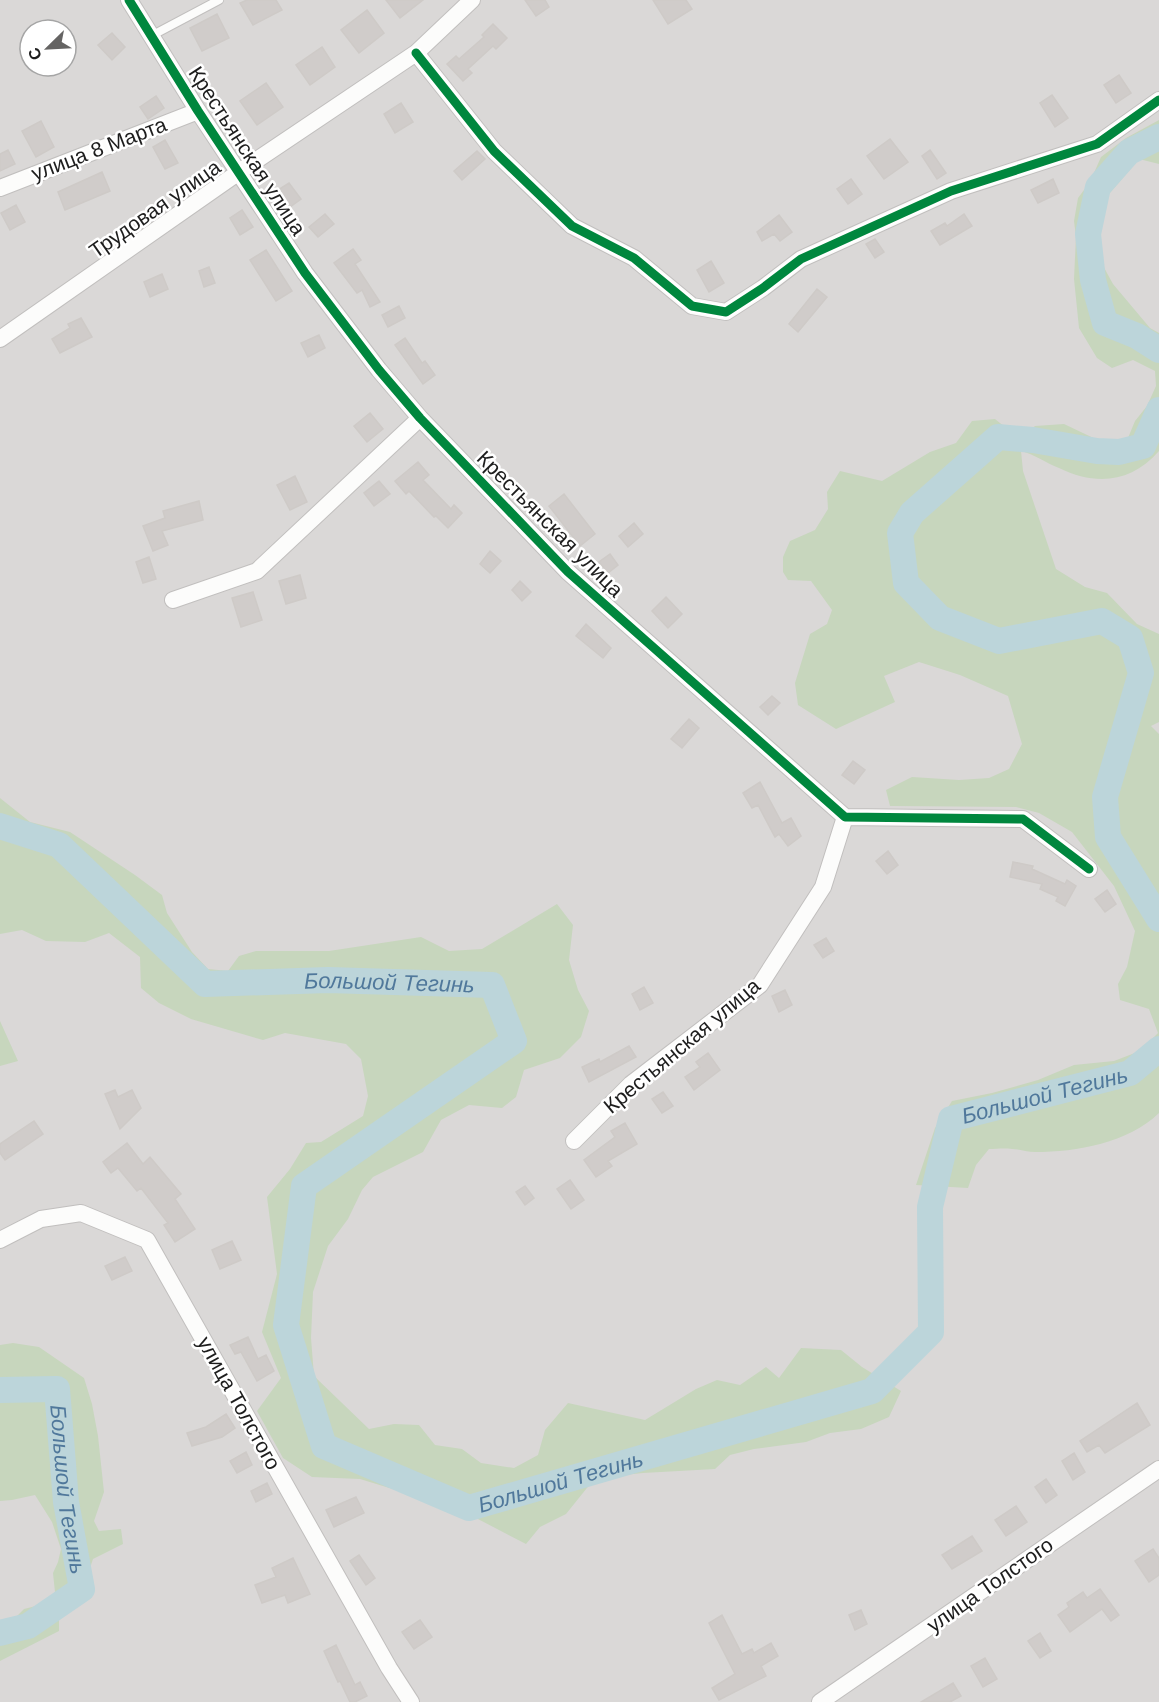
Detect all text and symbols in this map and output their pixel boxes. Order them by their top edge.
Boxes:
north arrow [18,18,78,78]
text: С [24,45,45,63]
street label: Крестьянская улица [184,62,311,240]
street label: улица 8 Марта [28,112,170,185]
street label: Трудовая улица [85,155,225,262]
street label: Крестьянская улица [473,446,628,601]
water label: Большой Тегинь [304,968,475,997]
street label: Крестьянская улица [599,973,765,1118]
water label: Большой Тегинь [959,1062,1131,1129]
street label: улица Толстого [193,1332,286,1473]
water label: Большой Тегинь [45,1404,91,1576]
water label: Большой Тегинь [475,1446,646,1518]
street label: улица Толстого [922,1533,1057,1637]

